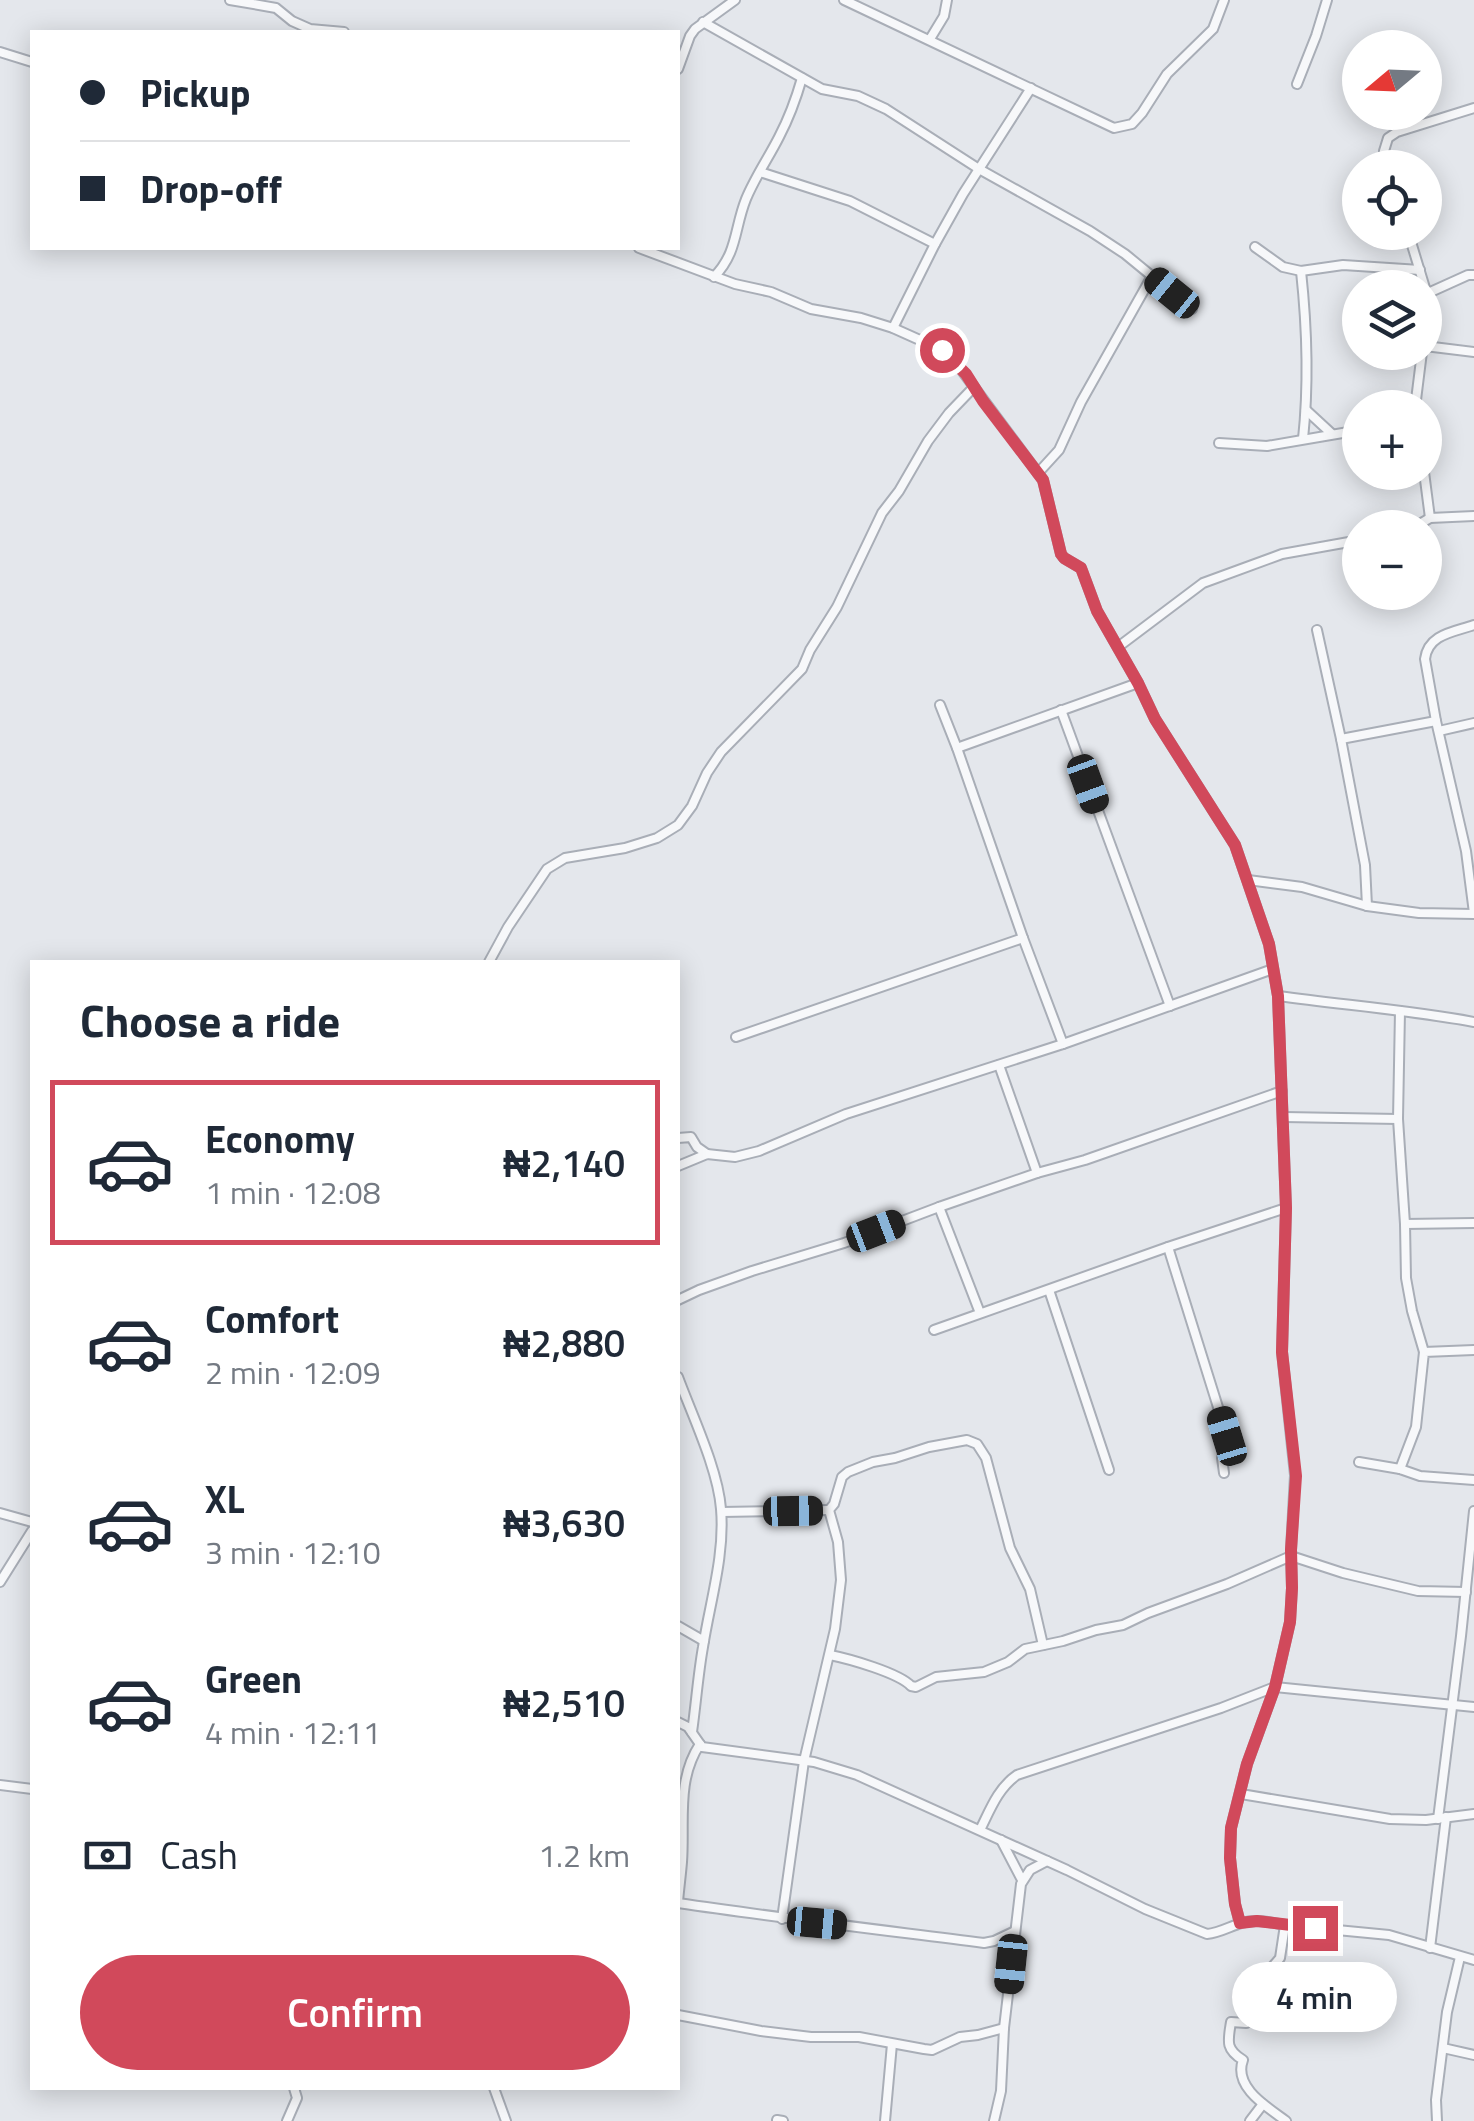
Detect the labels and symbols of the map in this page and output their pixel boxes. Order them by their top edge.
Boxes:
north arrow [1342,30,1442,130]
car [1139,262,1205,324]
route start [920,328,965,373]
car [1064,751,1112,817]
car [843,1206,909,1256]
car [1204,1403,1250,1469]
car [763,1495,823,1527]
car [786,1905,848,1941]
route end [1293,1906,1338,1951]
car [993,1933,1029,1995]
callout: 4 min [1232,1963,1398,2033]

